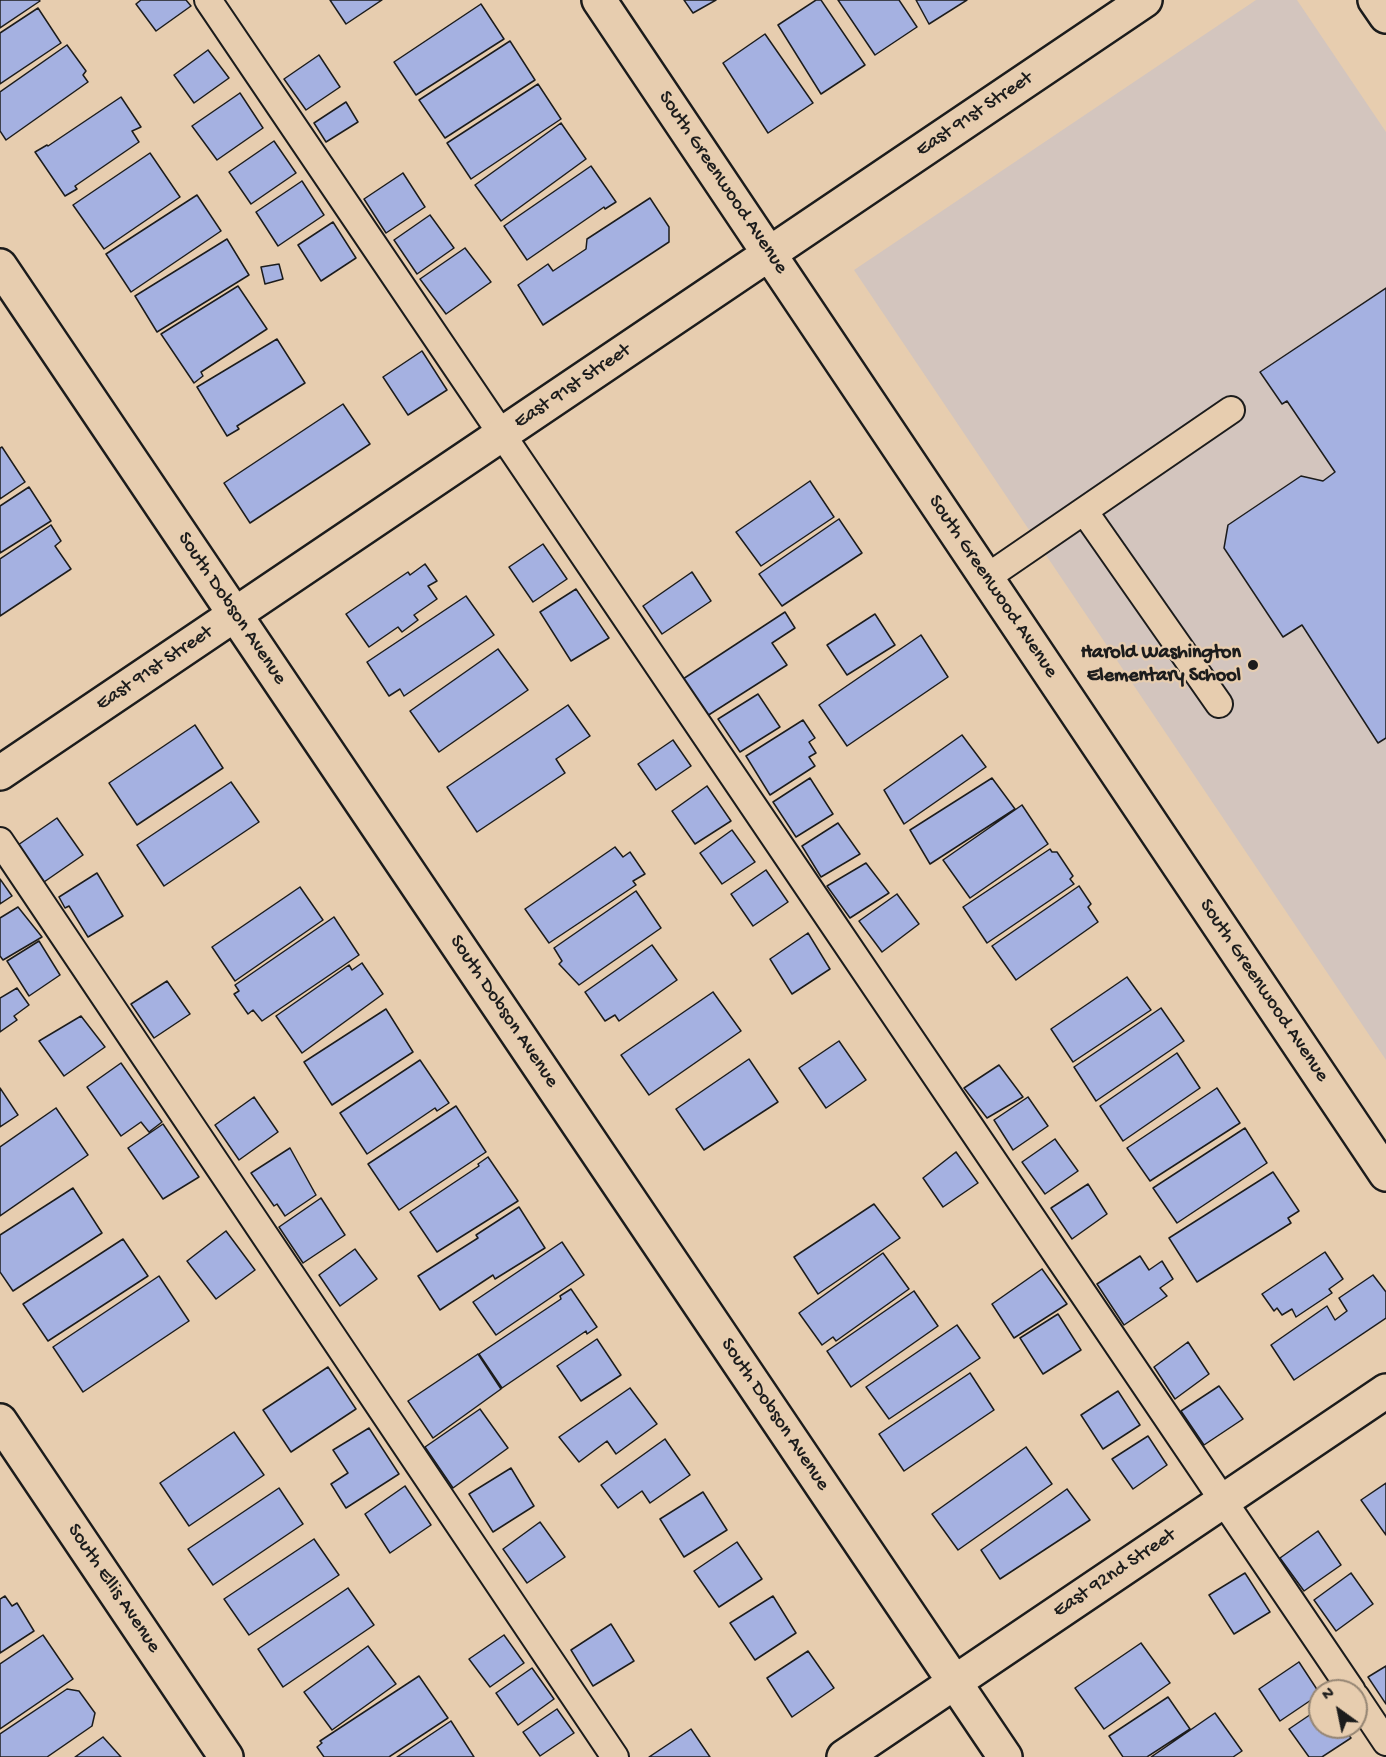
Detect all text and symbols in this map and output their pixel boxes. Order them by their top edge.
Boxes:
street label: East 91st Street [912,67,1038,163]
street label: South Greenwood Avenue [652,87,792,279]
street label: East 91st Street [510,339,636,435]
street label: South Greenwood Avenue [922,491,1062,683]
street label: South Dobson Avenue [171,528,291,690]
street label: East 91st Street [92,621,218,717]
place label: Harold Washington Elementary School [1081,642,1241,689]
marker: Harold Washington Elementary School [1246,658,1260,672]
street label: South Greenwood Avenue [1193,895,1333,1087]
street label: South Dobson Avenue [443,931,563,1093]
street label: South Dobson Avenue [714,1334,834,1496]
street label: South Ellis Avenue [61,1520,165,1658]
street label: East 92nd Street [1049,1524,1181,1624]
north arrow [1308,1679,1368,1739]
text: N [1319,1684,1339,1706]

